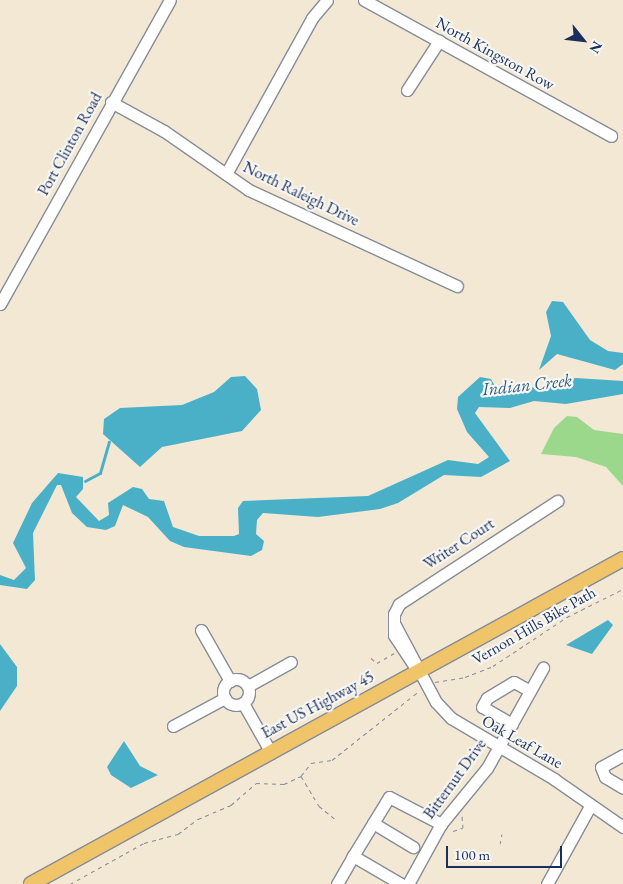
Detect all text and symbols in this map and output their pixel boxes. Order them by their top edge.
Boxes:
street label: North Kingston Row [432,14,558,94]
north arrow [558,15,608,65]
text: N [586,38,607,57]
street label: Port Clinton Road [34,89,106,199]
street label: North Raleigh Drive [240,158,362,230]
water label: Indian Creek [481,370,573,400]
street label: Writer Court [420,514,498,574]
street label: Vernon Hills Bike Path [469,583,599,669]
street label: East US Highway 45 [258,667,378,743]
street label: Oak Leaf Lane [478,711,566,773]
street label: Bitternut Drive [420,735,490,823]
scale bar [448,836,564,868]
text: 100 m [454,845,490,864]

